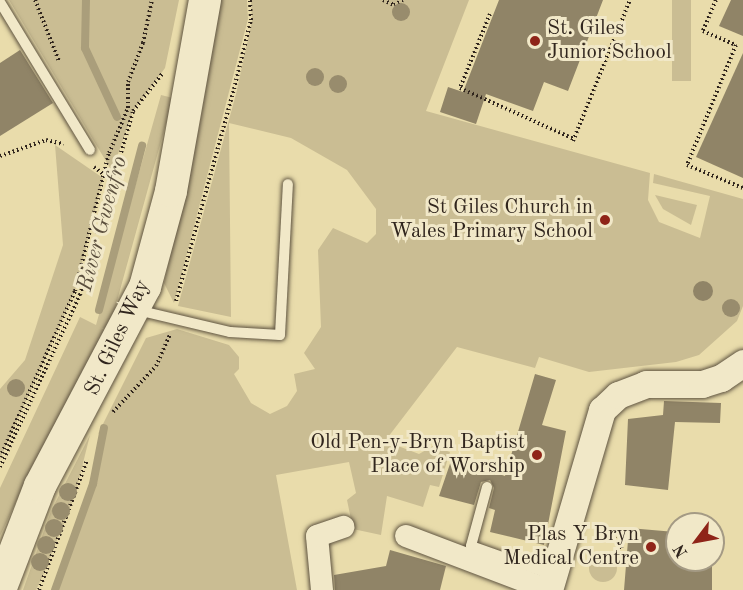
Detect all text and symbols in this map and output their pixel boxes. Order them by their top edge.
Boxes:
place label: St. Giles Junior School [547,16,672,66]
marker: St. Giles Junior School [528,34,542,48]
water label: River Gwenfro [72,154,134,294]
place label: St Giles Church in Wales Primary School [390,195,593,245]
marker: St Giles Church in Wales Primary School [598,213,612,227]
street label: St. Giles Way [80,276,156,400]
place label: Old Pen-y-Bryn Baptist Place of Worship [310,430,525,480]
marker: Old Pen-y-Bryn Baptist Place of Worship [530,448,544,462]
north arrow [665,512,725,572]
place label: Plas Y Bryn Medical Centre [503,522,639,572]
marker: Plas Y Bryn Medical Centre [644,540,658,554]
text: N [671,541,691,560]

